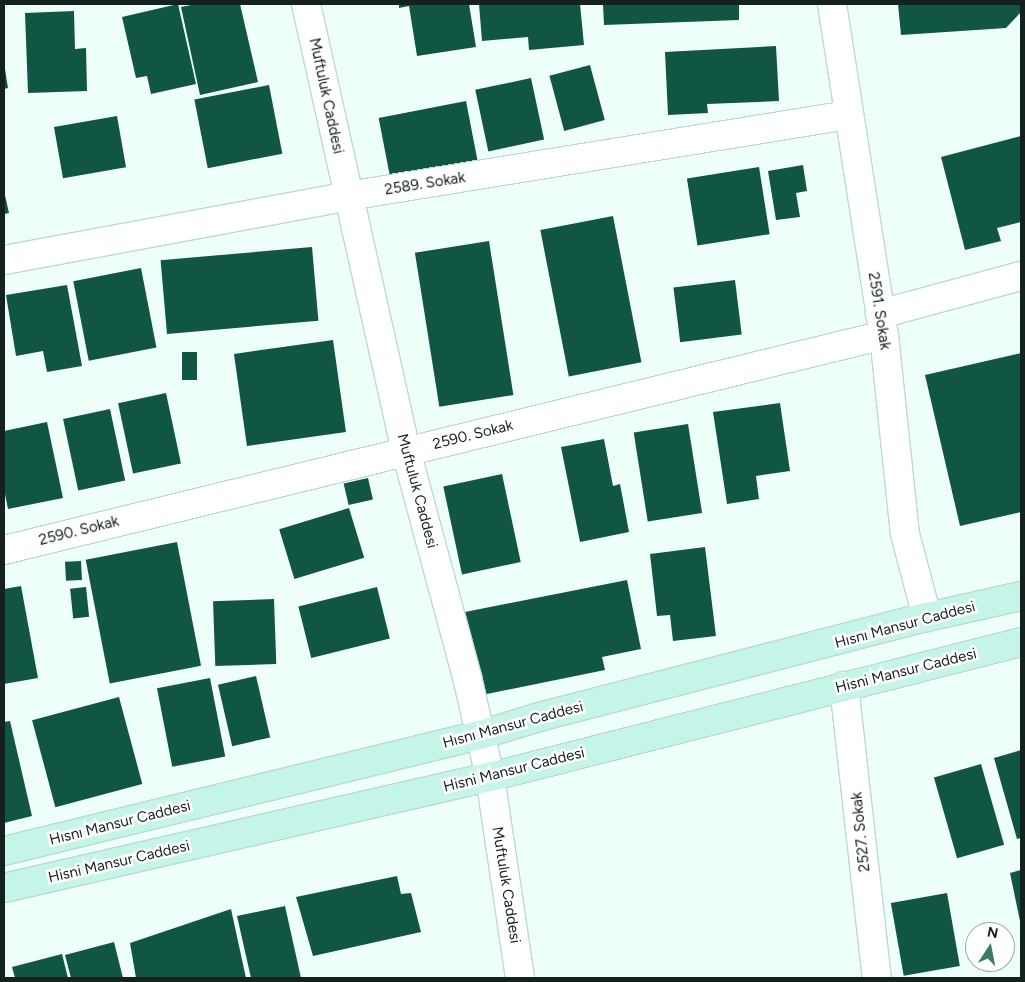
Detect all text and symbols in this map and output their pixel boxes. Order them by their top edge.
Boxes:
street label: Muftuluk Caddesi [305,36,347,156]
street label: 2589. Sokak [383,169,467,199]
street label: 2591. Sokak [864,271,894,351]
street label: 2590. Sokak [431,416,515,454]
street label: Muftuluk Caddesi [393,432,441,550]
street label: 2590. Sokak [37,512,121,550]
street label: Hısnı Mansur Caddesi [833,598,977,652]
street label: Hisni Mansur Caddesi [834,645,978,697]
street label: Hısnı Mansur Caddesi [441,698,585,752]
street label: Hisni Mansur Caddesi [442,744,586,796]
street label: 2527. Sokak [848,791,874,873]
street label: Hısnı Mansur Caddesi [48,797,192,849]
street label: Muftuluk Caddesi [488,825,524,945]
street label: Hisni Mansur Caddesi [46,837,192,887]
north arrow [965,922,1015,972]
text: N [986,923,1000,942]

